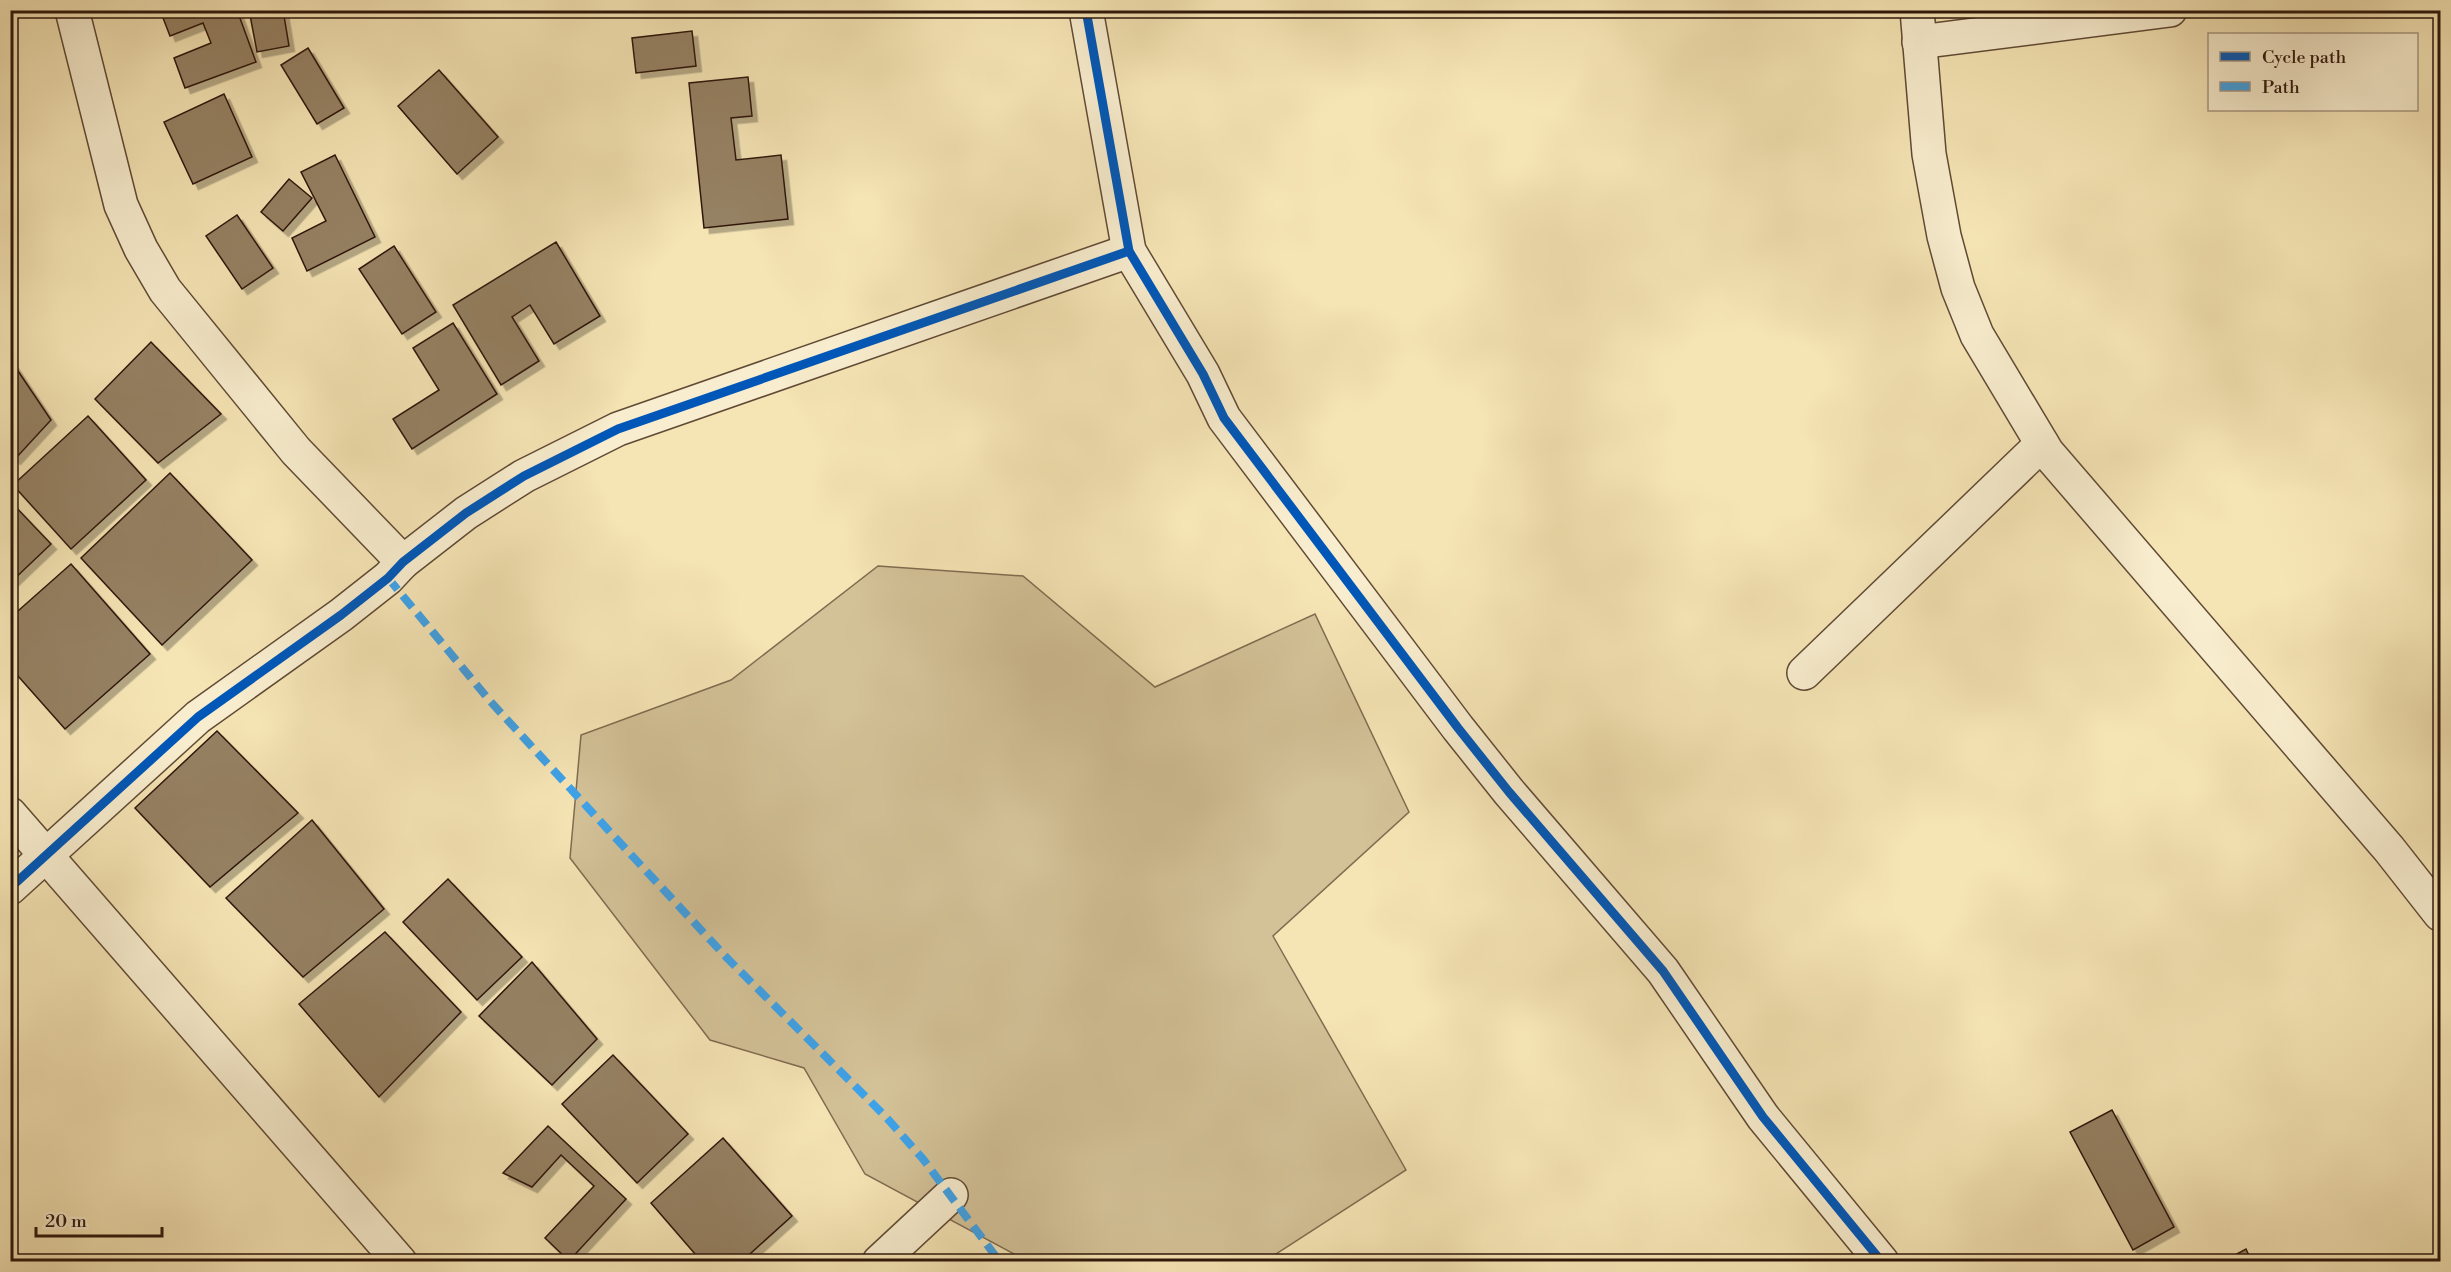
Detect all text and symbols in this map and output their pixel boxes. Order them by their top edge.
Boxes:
legend [2208,33,2418,111]
text: Cycle path [2262,46,2346,69]
text: Path [2262,76,2300,99]
scale bar [36,1200,162,1238]
text: 20 m [45,1210,87,1233]

